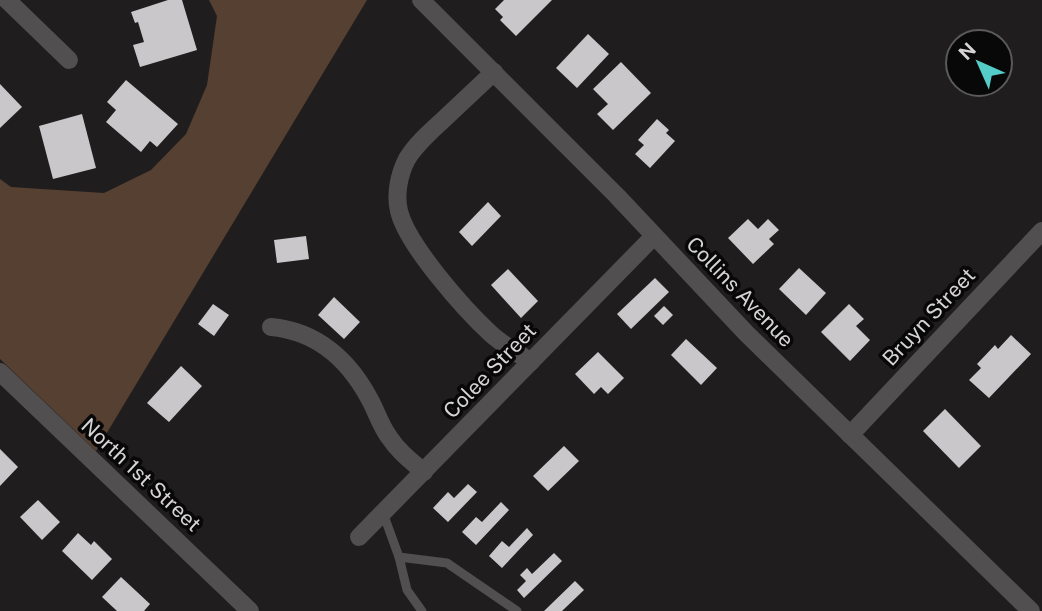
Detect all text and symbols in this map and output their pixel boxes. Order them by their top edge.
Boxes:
north arrow [944,28,1014,98]
text: N [954,38,980,64]
street label: Collins Avenue [681,231,799,352]
street label: Bruyn Street [877,263,980,371]
street label: Colee Street [438,318,541,423]
street label: North 1st Street [76,413,206,536]

